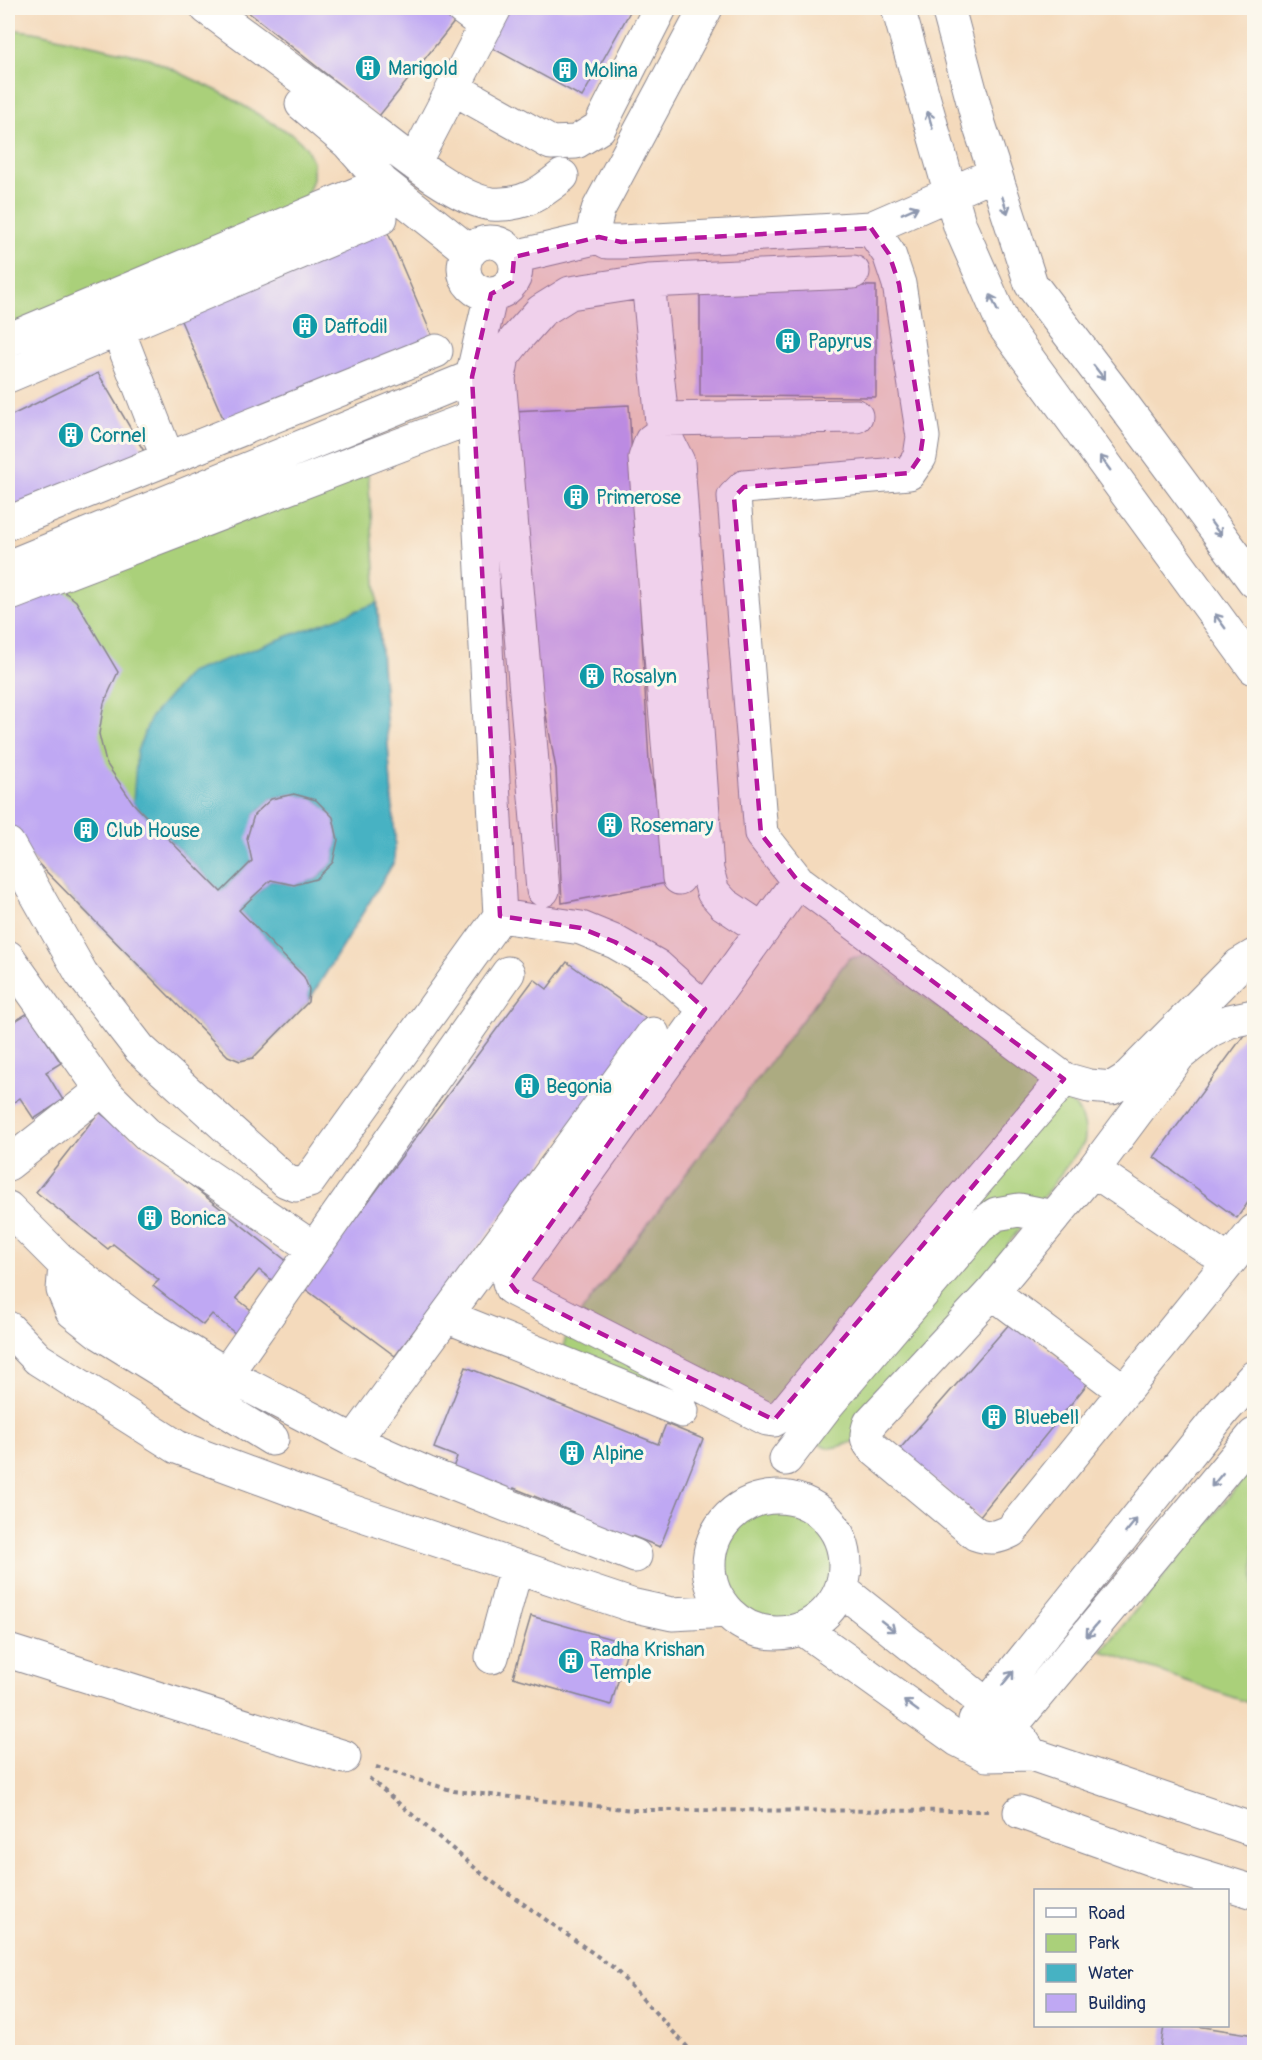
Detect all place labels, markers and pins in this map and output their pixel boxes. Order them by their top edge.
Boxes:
building icon: Marigold [353,53,383,83]
building icon: Molina [550,55,580,85]
place label: Marigold [388,56,458,81]
place label: Molina [584,58,638,83]
building icon: Daffodil [290,311,320,341]
place label: Daffodil [324,314,388,339]
building icon: Papyrus [773,326,803,356]
place label: Papyrus [808,329,872,354]
building icon: Cornel [56,420,86,450]
place label: Cornel [90,423,146,448]
building icon: Primerose [561,482,591,512]
place label: Primerose [596,485,681,510]
building icon: Rosalyn [577,661,607,691]
place label: Rosalyn [612,664,677,689]
building icon: Rosemary [595,810,625,840]
place label: Rosemary [630,813,714,838]
building icon: Club House [71,815,101,845]
place label: Club House [106,818,200,843]
building icon: Begonia [512,1071,542,1101]
place label: Begonia [546,1074,612,1099]
building icon: Bonica [135,1203,165,1233]
place label: Bonica [170,1206,226,1231]
building icon: Bluebell [979,1402,1009,1432]
place label: Bluebell [1014,1405,1079,1430]
building icon: Alpine [557,1438,587,1468]
place label: Alpine [592,1441,644,1466]
place label: Radha Krishan Temple [590,1637,705,1685]
building icon: Radha Krishan Temple [556,1646,586,1676]

